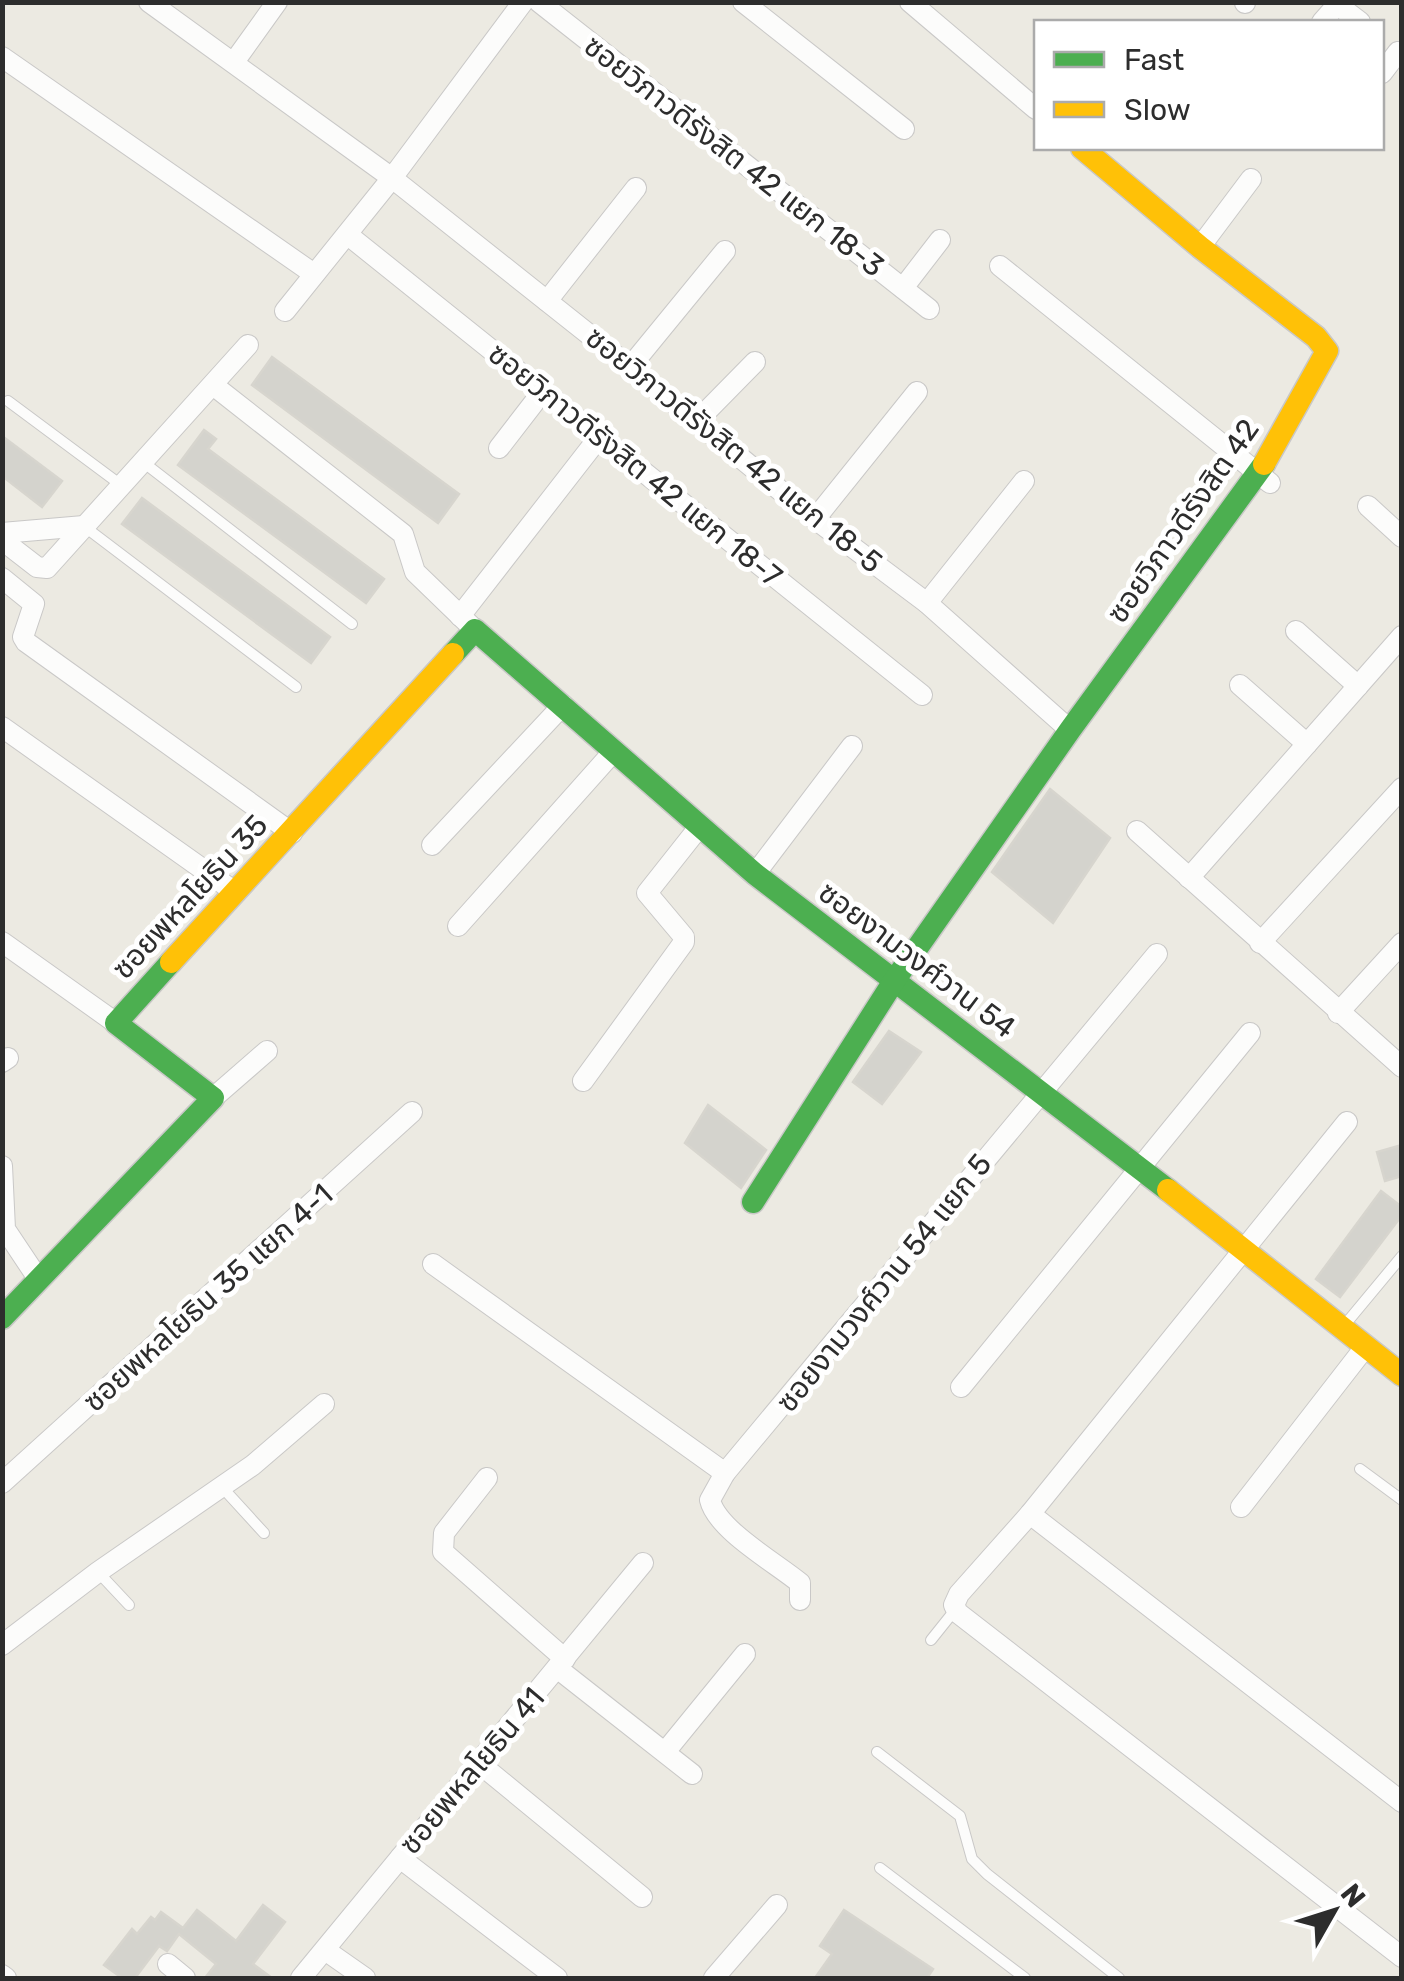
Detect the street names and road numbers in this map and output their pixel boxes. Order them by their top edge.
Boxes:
street label: ซอยวิภาวดีรังสิต 42 แยก 18-3 [577,28,891,284]
street label: ซอยวิภาวดีรังสิต 42 แยก 18-5 [578,319,890,581]
street label: ซอยวิภาวดีรังสิต 42 แยก 18-7 [481,335,789,595]
street label: ซอยวิภาวดีรังสิต 42 [1099,412,1267,630]
street label: ซอยพหลโยธิน 35 [105,807,275,987]
street label: ซอยงามวงศ์วาน 54 [811,874,1023,1046]
street label: ซอยงามวงศ์วาน 54 แยก 5 [769,1147,999,1419]
street label: ซอยพหลโยธิน 35 แยก 4-1 [76,1177,340,1419]
street label: ซอยพหลโยธิน 41 [392,1680,552,1862]

